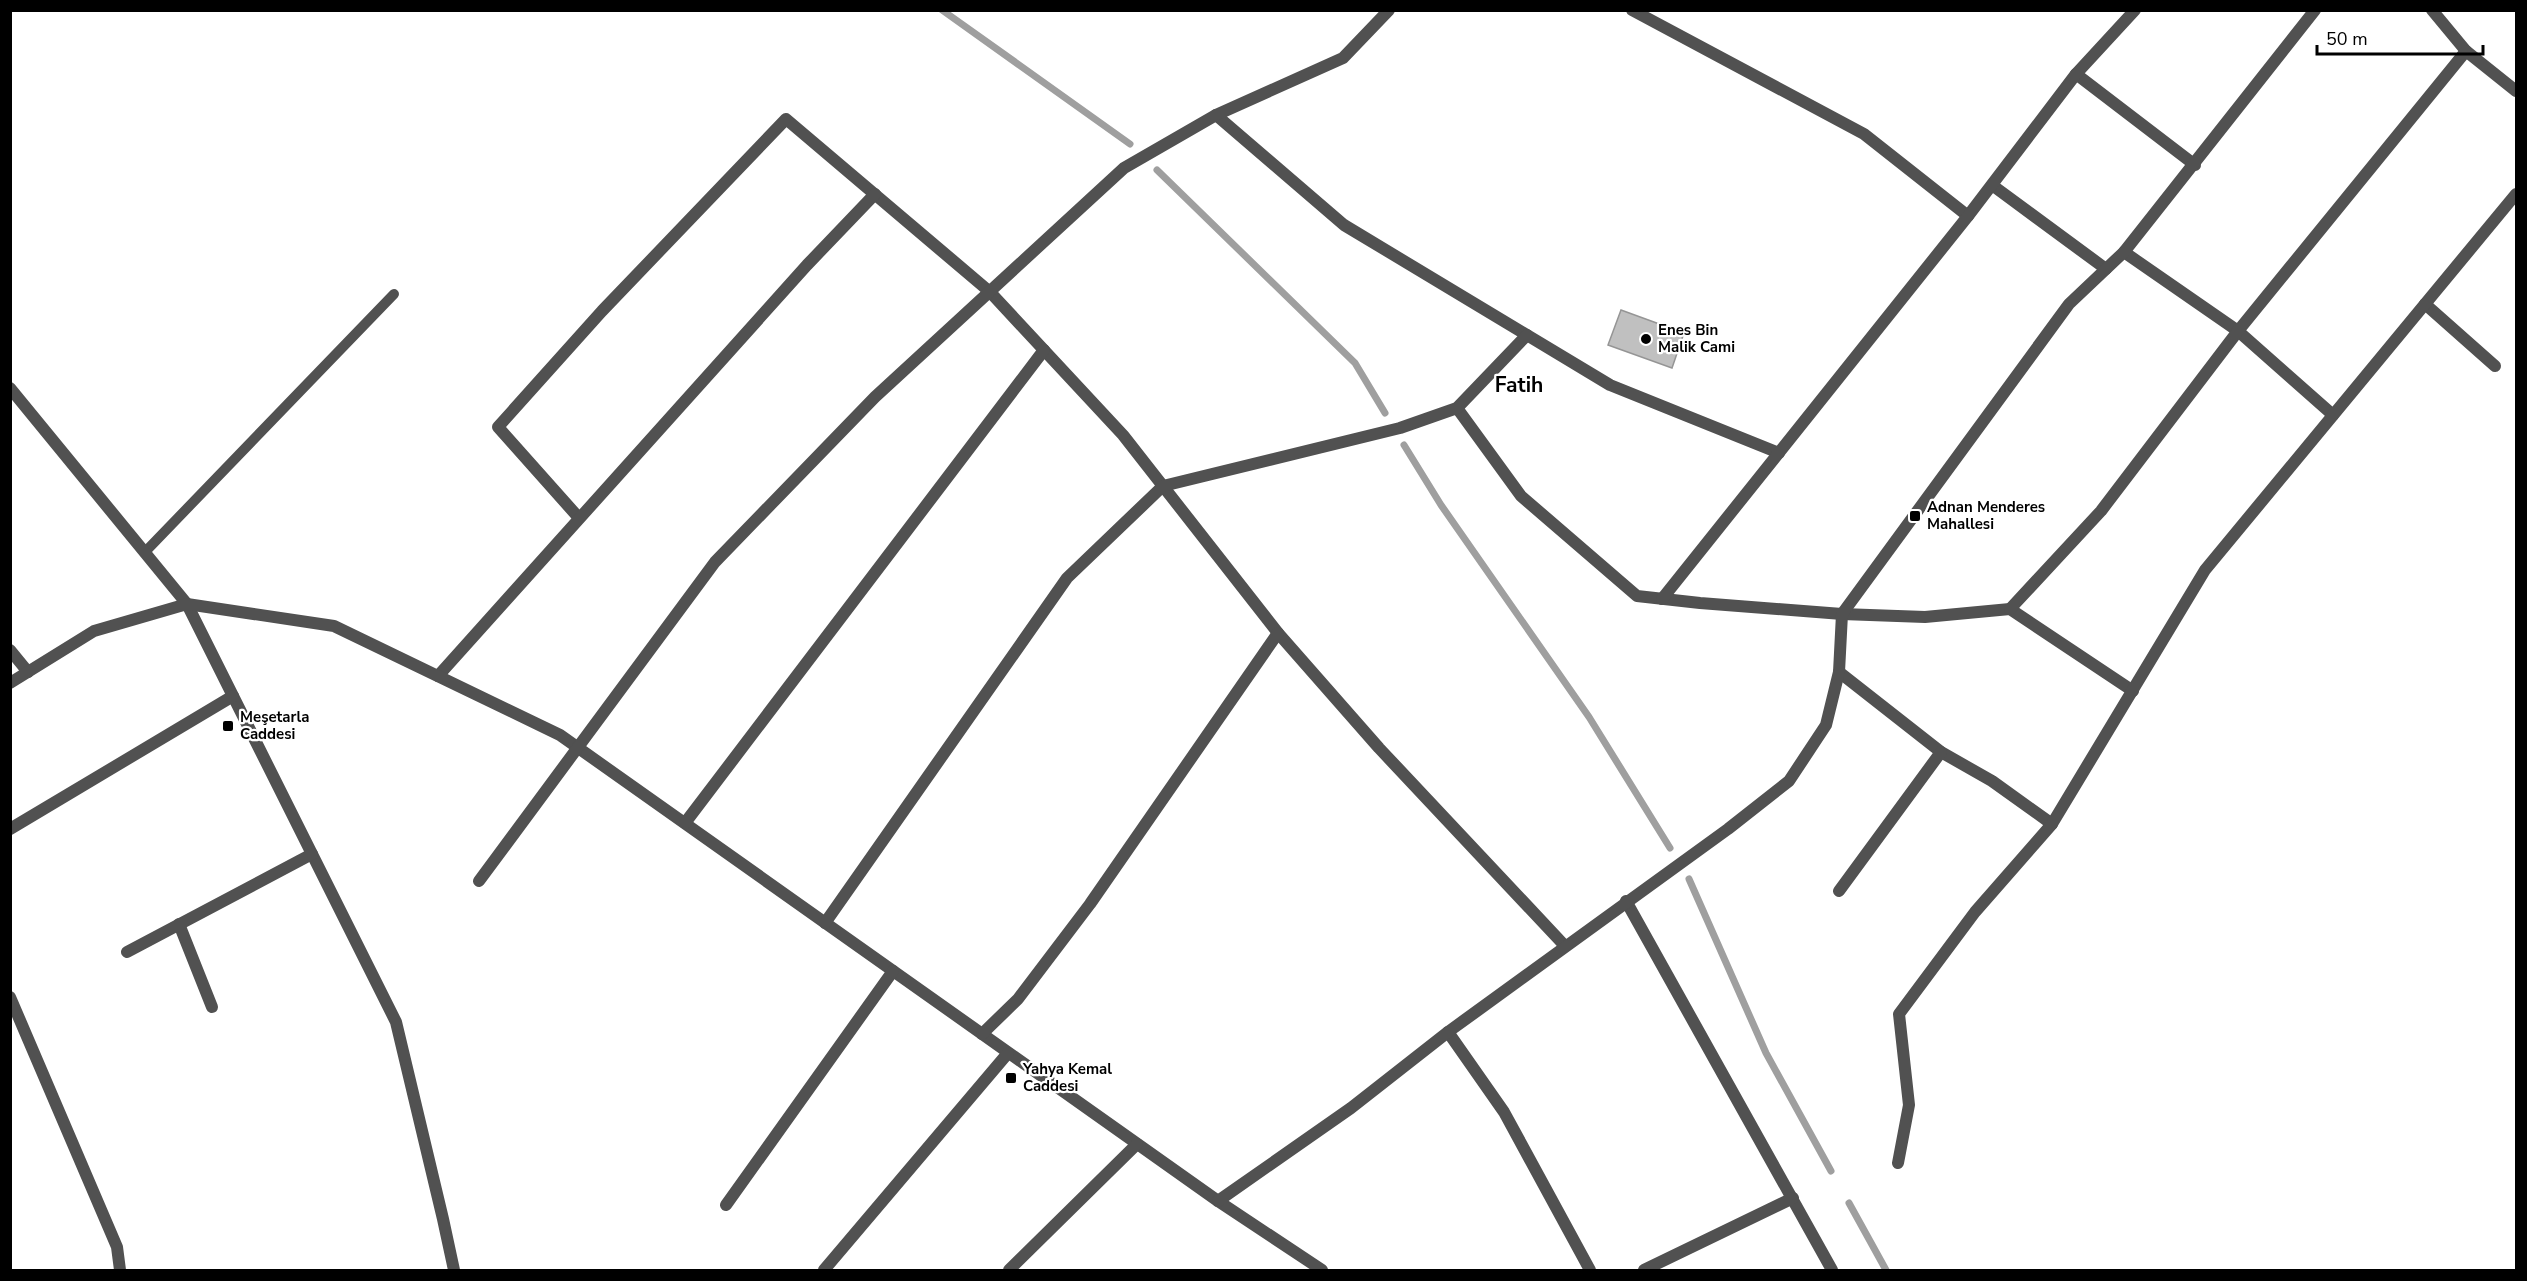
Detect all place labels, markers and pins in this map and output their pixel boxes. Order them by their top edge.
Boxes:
place label: Enes Bin Malik Cami [1658,320,1735,357]
marker: Enes Bin Malik Cami [1639,332,1653,346]
place label: Adnan Menderes Mahallesi [1927,497,2045,534]
marker: Adnan Menderes Mahallesi [1908,509,1922,523]
place label: Meşetarla Caddesi [240,707,309,744]
marker: Meşetarla Caddesi [221,719,235,733]
place label: Yahya Kemal Caddesi [1022,1059,1112,1096]
marker: Yahya Kemal Caddesi [1004,1071,1018,1085]

